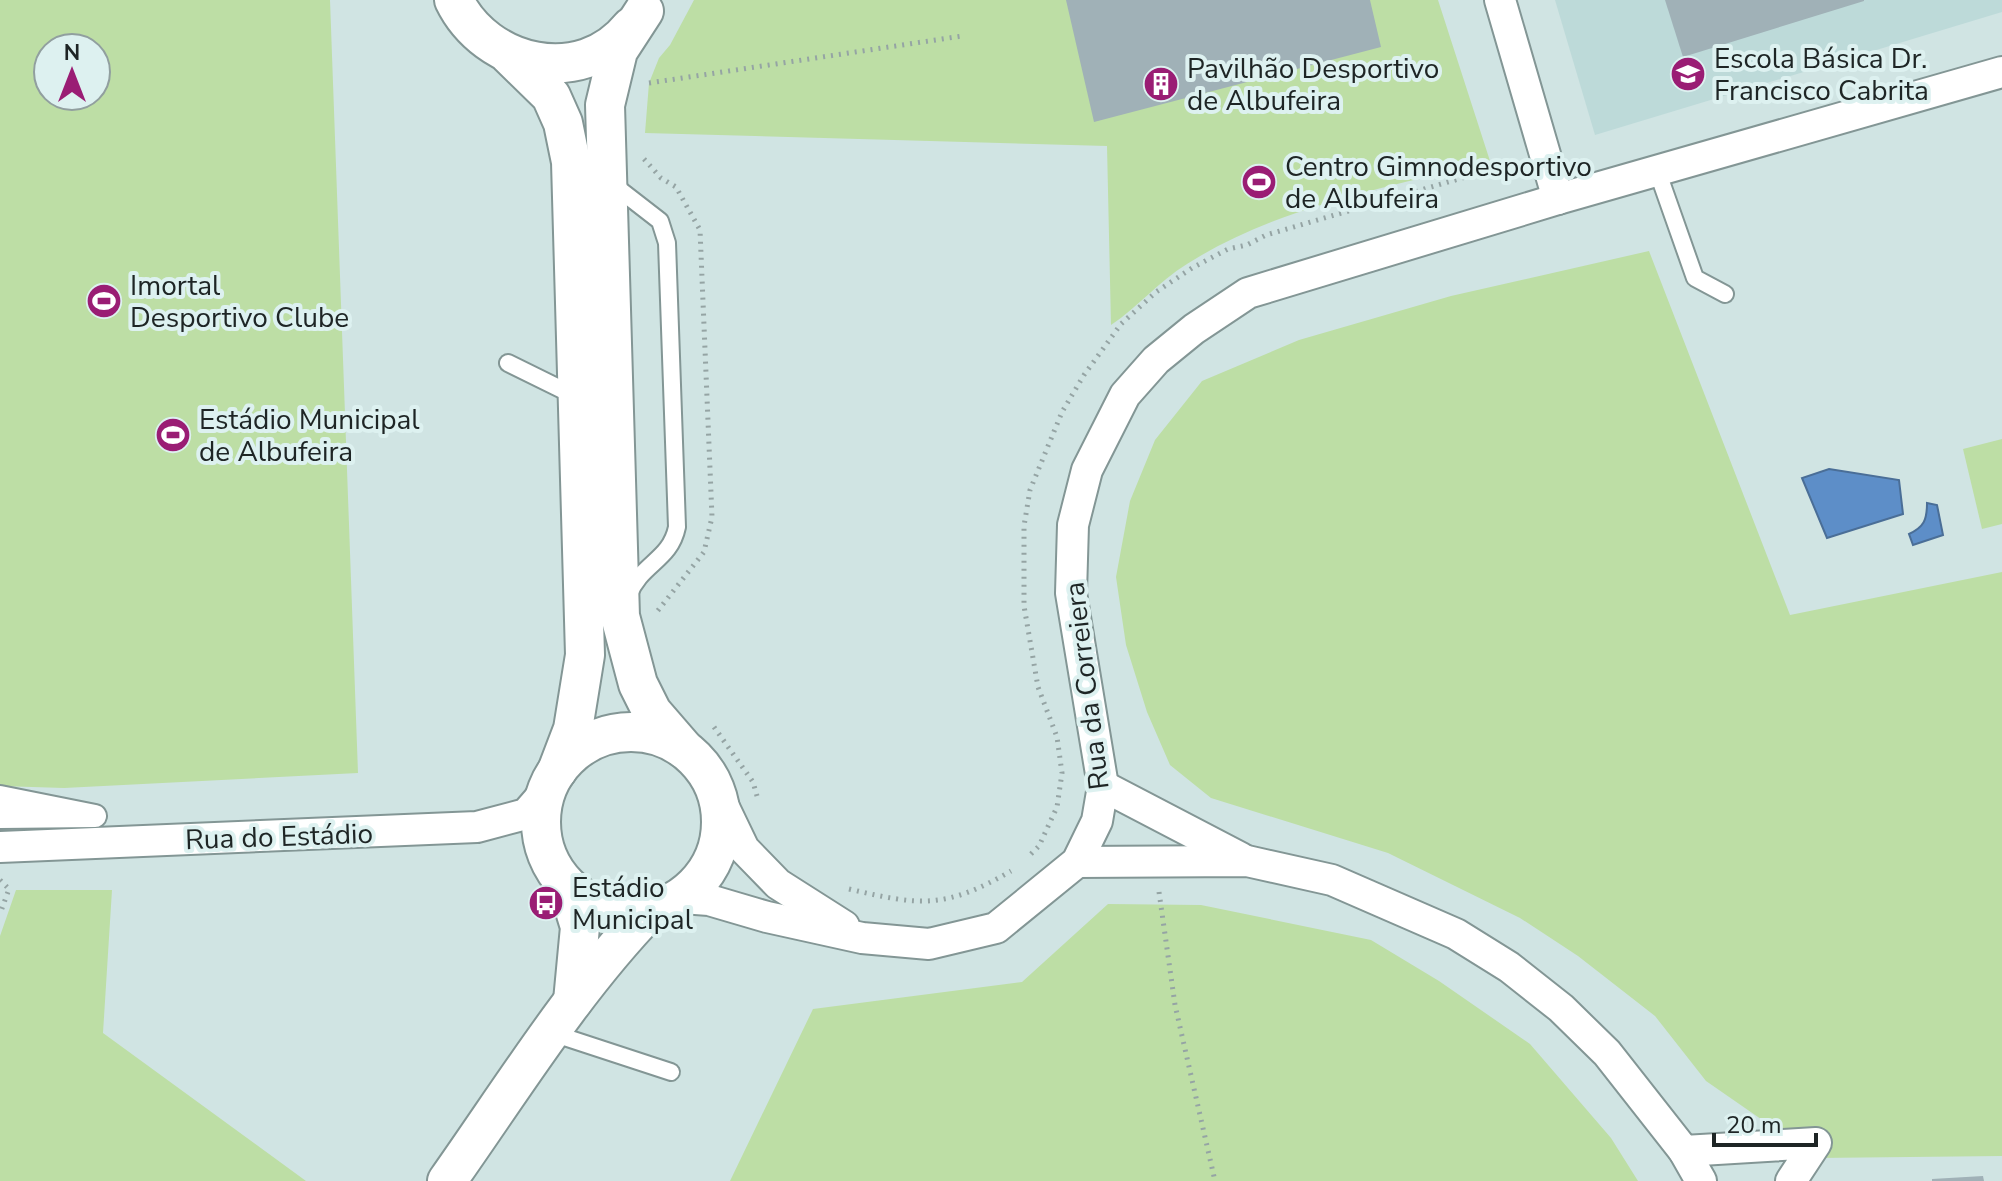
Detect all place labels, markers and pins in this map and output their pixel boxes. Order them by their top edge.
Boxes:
place label: Escola Básica Dr. Francisco Cabrita [1714,40,1929,110]
place label: Pavilhão Desportivo de Albufeira [1187,50,1439,120]
school or university icon: Escola Básica Dr. Francisco Cabrita [1669,55,1707,93]
building icon: Pavilhão Desportivo de Albufeira [1142,65,1180,103]
place label: Centro Gimnodesportivo de Albufeira [1285,148,1592,218]
sports icon: Centro Gimnodesportivo de Albufeira [1240,163,1278,201]
place label: Imortal Desportivo Clube [130,267,349,337]
sports icon: Imortal Desportivo Clube [85,282,123,320]
place label: Estádio Municipal de Albufeira [199,401,420,471]
sports icon: Estádio Municipal de Albufeira [154,416,192,454]
place label: Estádio Municipal [572,869,694,939]
bus stop icon: Estádio Municipal [527,884,565,922]

